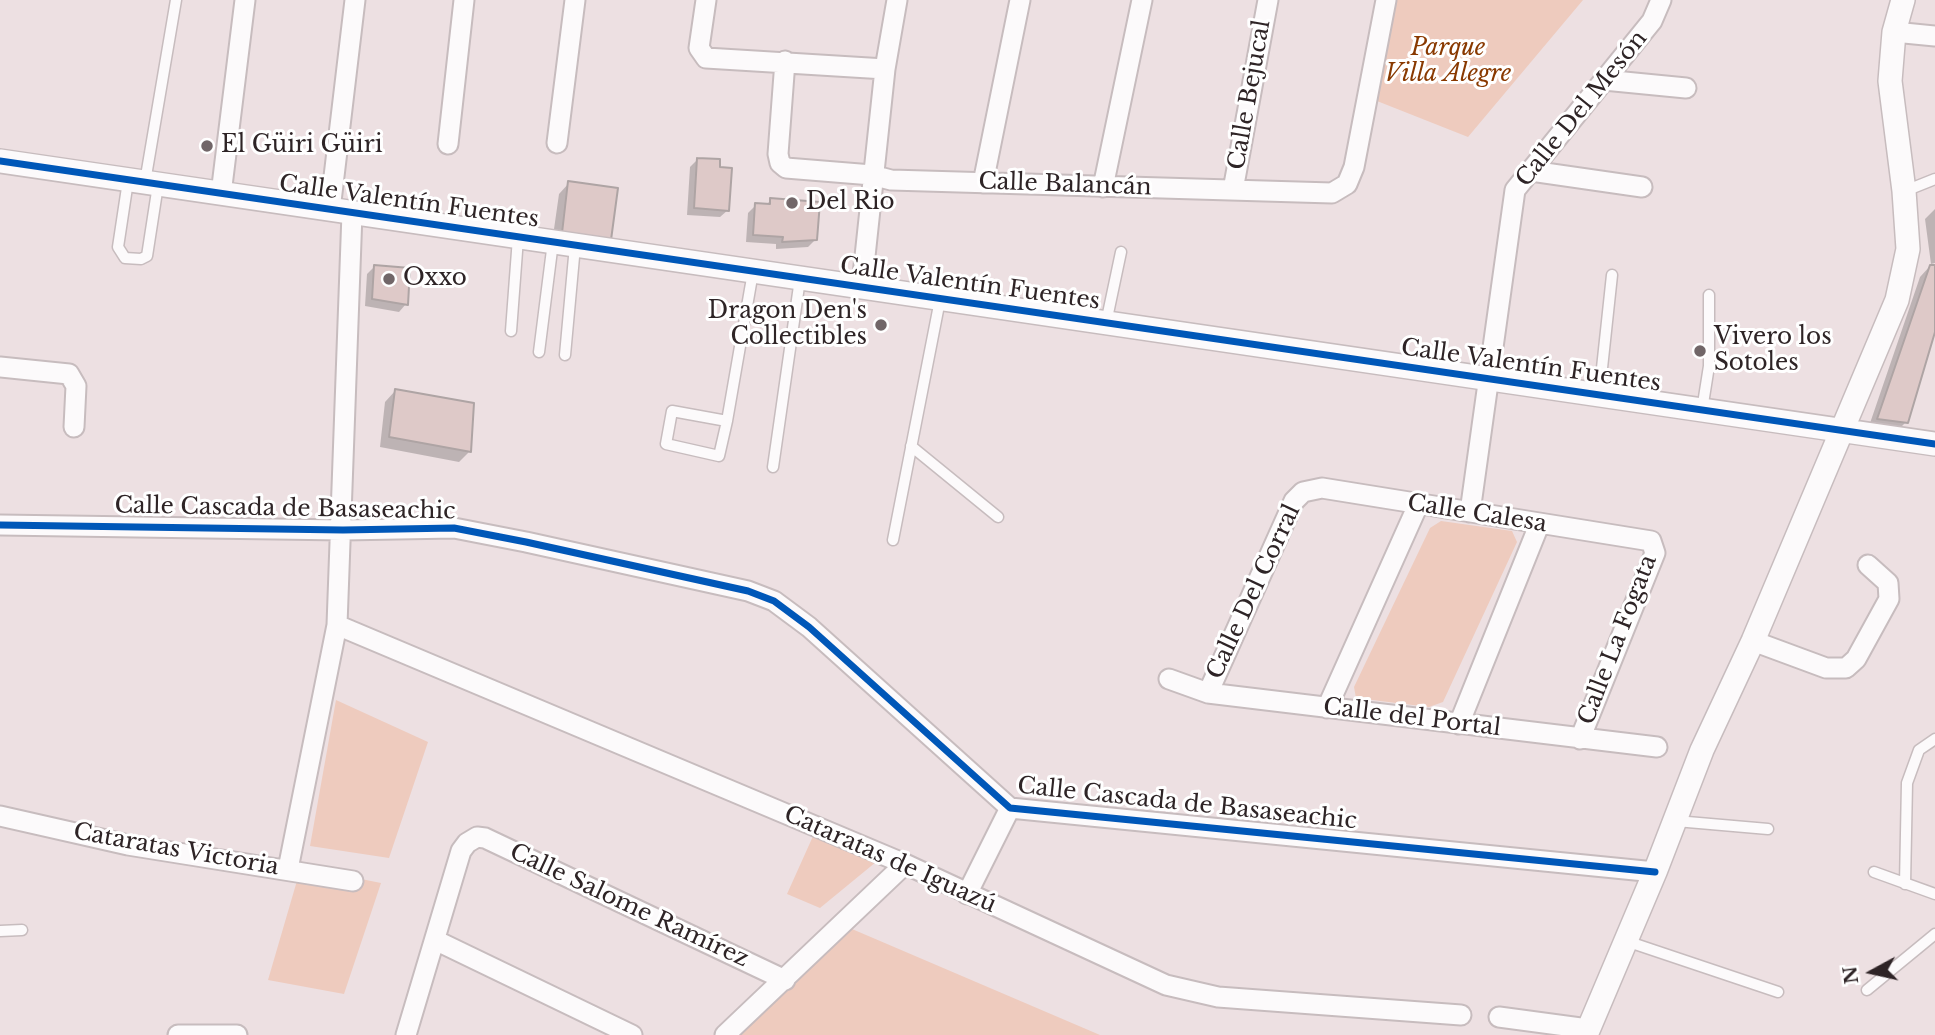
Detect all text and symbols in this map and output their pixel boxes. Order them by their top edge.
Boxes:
street label: Calle Bejucal [1223,18,1277,172]
street label: Calle Del Mesón [1511,26,1653,192]
park label: Parque Villa Alegre [1385,35,1511,89]
place label: El Güiri Güiri [221,132,383,160]
marker: El Güiri Güiri [199,138,215,154]
street label: Calle Balancán [978,168,1152,202]
street label: Calle Valentín Fuentes [277,170,541,234]
place label: Del Rio [806,189,895,217]
marker: Del Rio [784,195,800,211]
street label: Calle Valentín Fuentes [838,252,1102,316]
place label: Oxxo [403,265,467,293]
marker: Oxxo [381,271,397,287]
place label: Dragon Den's Collectibles [708,298,867,352]
marker: Dragon Den's Collectibles [873,317,889,333]
place label: Vivero los Sotoles [1714,324,1832,378]
street label: Calle Valentín Fuentes [1399,334,1663,398]
marker: Vivero los Sotoles [1692,343,1708,359]
street label: Calle Calesa [1405,489,1549,539]
street label: Calle Cascada de Basaseachic [114,492,456,526]
street label: Calle Del Corral [1202,500,1306,684]
street label: Calle La Fogata [1573,551,1663,729]
street label: Calle del Portal [1322,693,1502,743]
street label: Calle Cascada de Basaseachic [1016,772,1358,836]
street label: Cataratas de Iguazú [780,801,1000,919]
street label: Cataratas Victoria [71,818,281,882]
street label: Calle Salome Ramírez [505,838,753,974]
north arrow [1837,937,1907,1007]
text: N [1838,965,1863,985]

